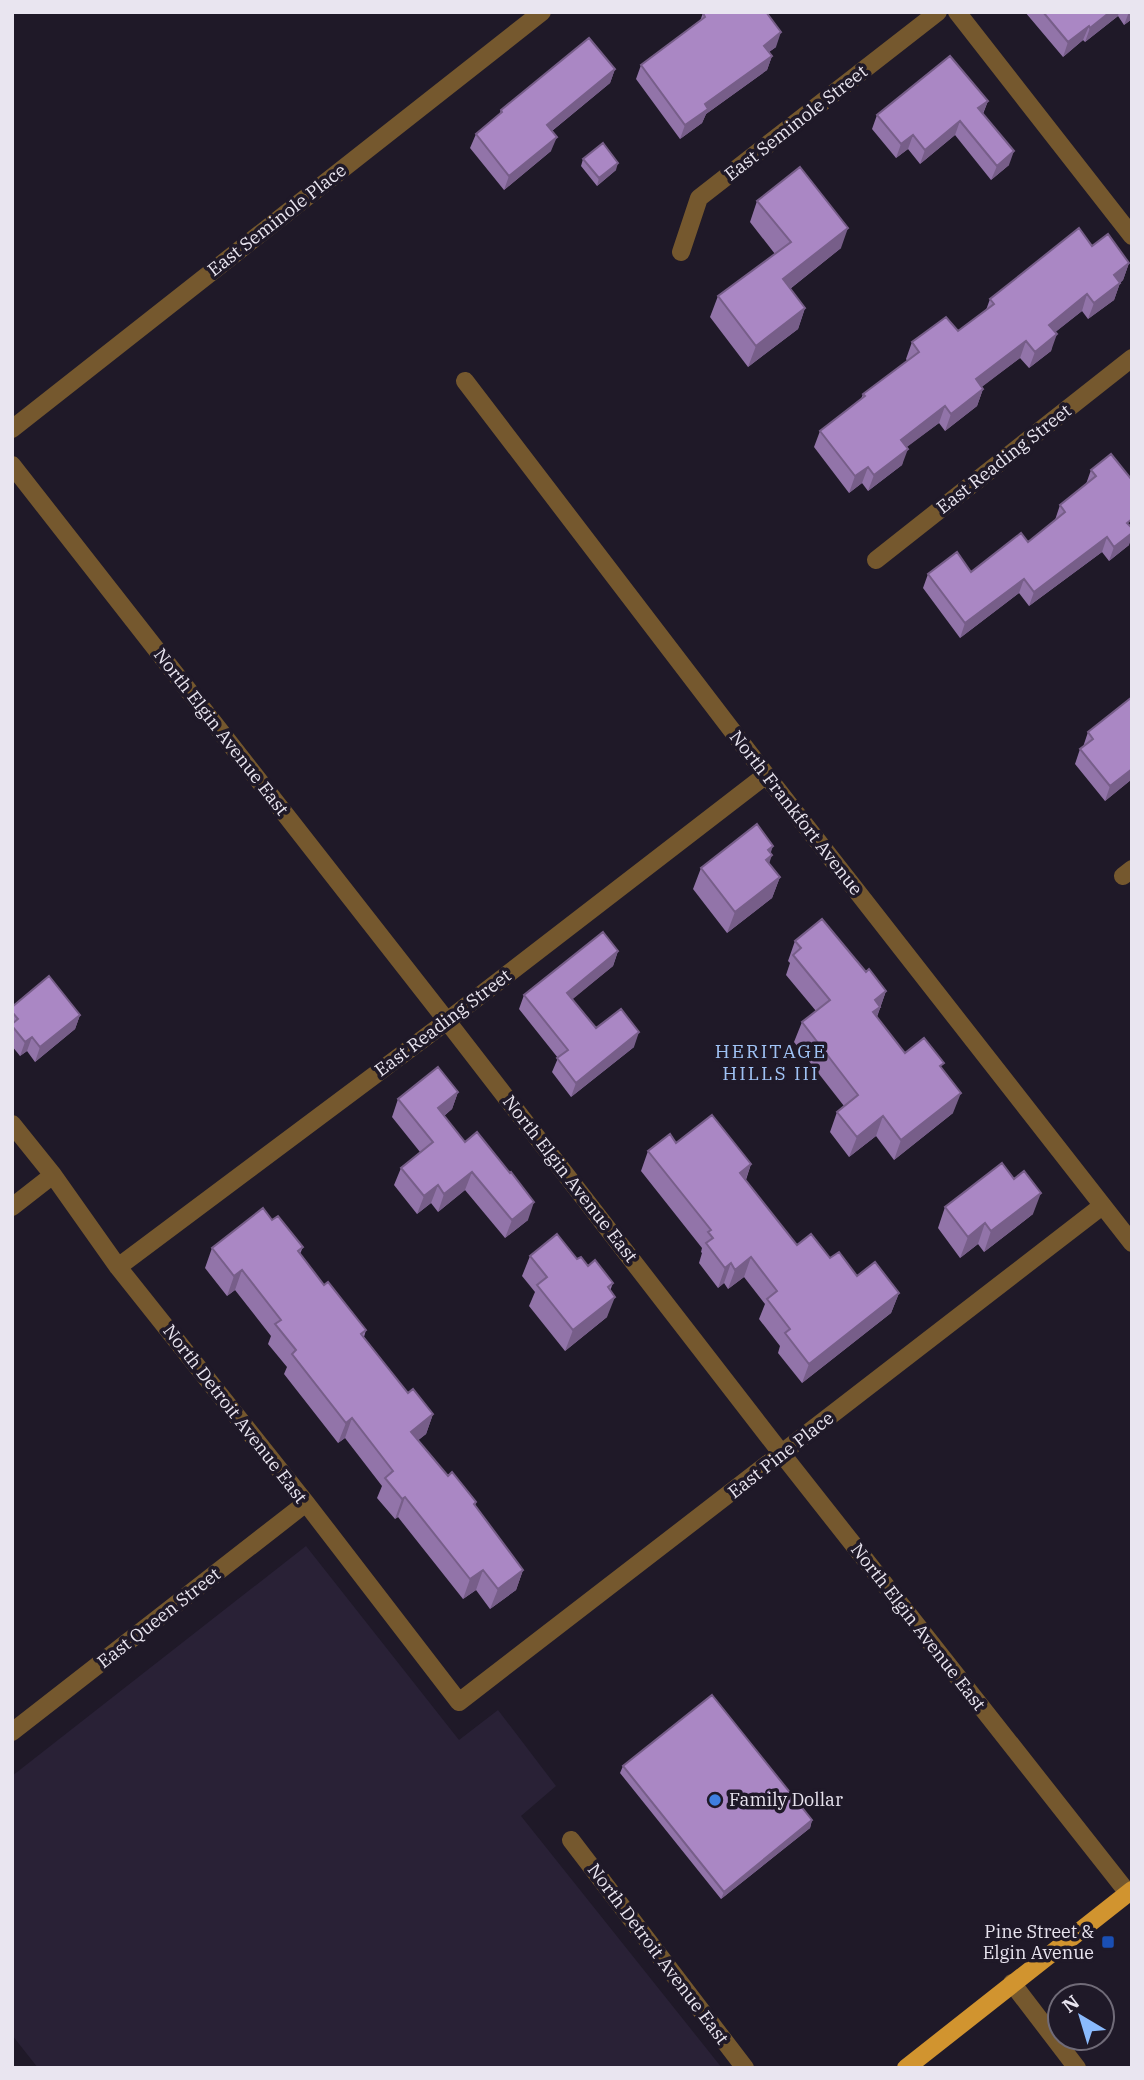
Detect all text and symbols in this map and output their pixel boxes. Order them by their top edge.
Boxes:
street label: East Seminole Street [720,60,872,186]
street label: East Seminole Place [203,158,351,281]
street label: East Reading Street [932,399,1076,518]
street label: North Elgin Avenue East [149,643,294,820]
street label: North Frankfort Avenue [725,726,868,900]
street label: East Reading Street [370,964,515,1081]
district label: HERITAGE HILLS III [715,1039,827,1085]
street label: North Elgin Avenue East [498,1090,643,1267]
street label: North Detroit Avenue East [158,1320,312,1508]
street label: East Pine Place [723,1406,838,1503]
street label: North Elgin Avenue East [846,1538,991,1715]
street label: East Queen Street [92,1562,225,1673]
place label: Family Dollar [729,1788,843,1811]
marker: Family Dollar [707,1792,723,1808]
street label: North Detroit Avenue East [583,1859,734,2049]
place label: Pine Street & Elgin Avenue [983,1920,1094,1964]
marker: Pine Street & Elgin Avenue [1100,1934,1116,1950]
north arrow [1046,1982,1116,2052]
text: N [1057,1990,1084,2018]

